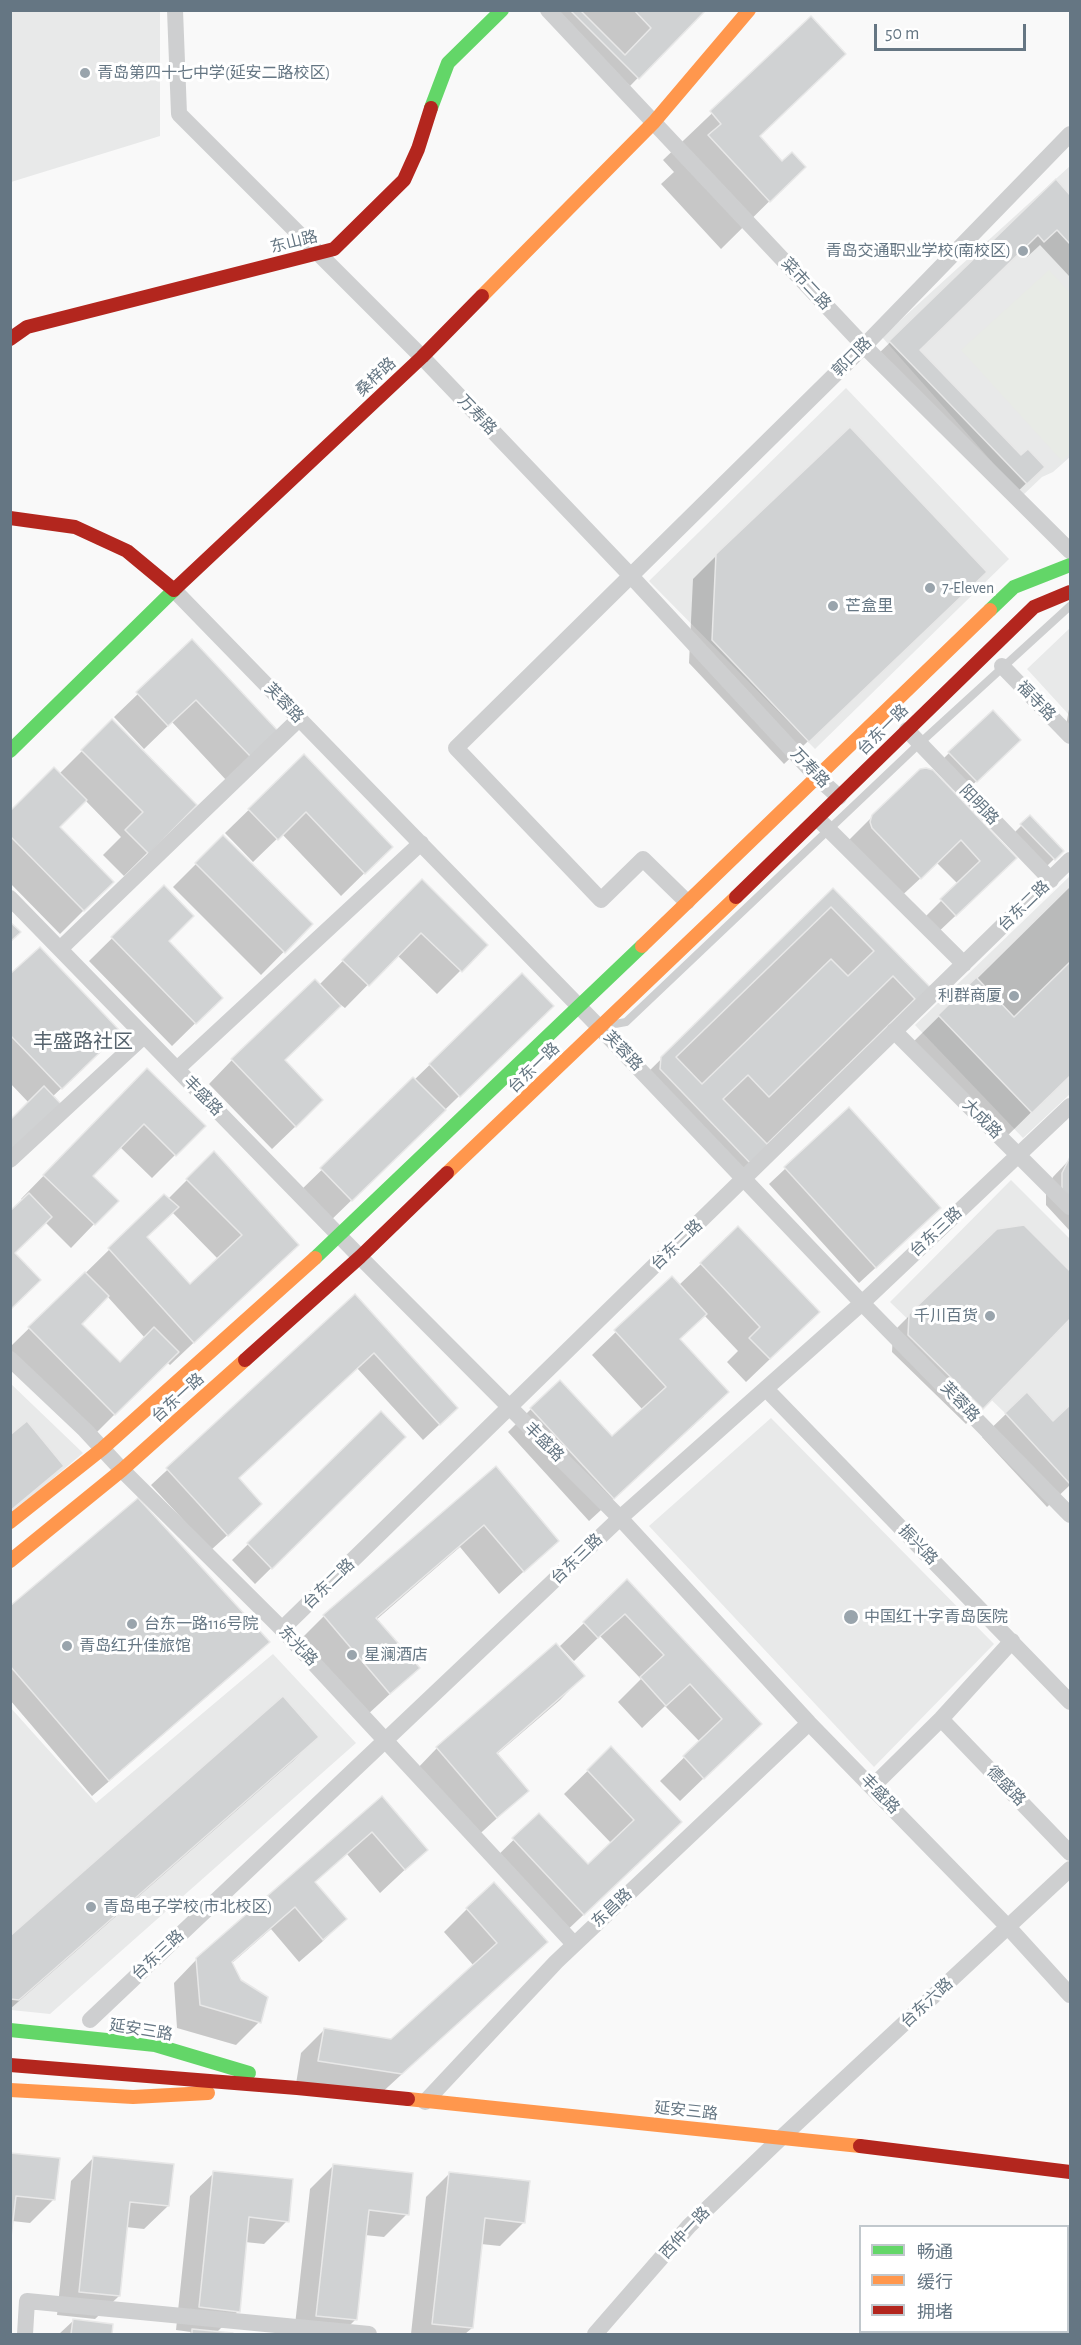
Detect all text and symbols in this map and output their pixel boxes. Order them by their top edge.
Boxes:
scale bar [877,12,1028,50]
text: 50 m [885,25,919,43]
place label: 青岛第四十七中学(延安二路校区) [97,63,331,83]
marker: 青岛第四十七中学(延安二路校区) [78,66,92,80]
street label: 东山路 [268,227,320,257]
place label: 青岛交通职业学校(南校区) [825,241,1011,261]
marker: 青岛交通职业学校(南校区) [1016,244,1030,258]
street label: 菜市二路 [777,254,835,314]
street label: 郭口路 [828,333,876,381]
street label: 桑梓路 [352,354,400,400]
street label: 万寿路 [453,391,501,439]
place label: 7-Eleven [942,578,994,598]
marker: 7-Eleven [923,581,937,595]
place label: 芒盒里 [845,596,893,616]
marker: 芒盒里 [826,599,840,613]
street label: 福寺路 [1012,677,1060,725]
street label: 芙蓉路 [260,679,308,727]
street label: 台东一路 [854,701,912,759]
street label: 万寿路 [786,744,834,792]
street label: 阳明路 [955,781,1003,829]
street label: 台东二路 [994,877,1054,935]
place label: 利群商厦 [938,986,1002,1006]
marker: 利群商厦 [1007,989,1021,1003]
street label: 芙蓉路 [599,1027,647,1075]
district label: 丰盛路社区 [33,1030,133,1054]
street label: 台东一路 [504,1039,564,1097]
street label: 丰盛路 [179,1072,227,1120]
street label: 大成路 [958,1095,1006,1143]
street label: 台东三路 [906,1203,966,1261]
street label: 台东二路 [647,1216,707,1274]
place label: 千川百货 [914,1306,978,1326]
marker: 千川百货 [983,1309,997,1323]
street label: 台东一路 [148,1369,208,1427]
street label: 芙蓉路 [936,1378,984,1426]
street label: 丰盛路 [520,1418,568,1466]
street label: 振兴路 [894,1521,942,1569]
street label: 台东三路 [547,1530,607,1588]
street label: 台东二路 [299,1555,359,1613]
place label: 中国红十字青岛医院 [864,1607,1008,1627]
marker: 中国红十字青岛医院 [842,1608,860,1626]
place label: 台东一路116号院 [144,1614,259,1634]
marker: 台东一路116号院 [125,1617,139,1631]
street label: 东光路 [275,1622,321,1670]
place label: 青岛红升佳旅馆 [79,1636,191,1656]
marker: 青岛红升佳旅馆 [60,1639,74,1653]
place label: 星澜酒店 [364,1645,428,1665]
marker: 星澜酒店 [345,1648,359,1662]
street label: 德盛路 [982,1762,1030,1810]
street label: 丰盛路 [856,1770,904,1818]
street label: 东昌路 [588,1885,636,1931]
place label: 青岛电子学校(市北校区) [103,1897,273,1917]
marker: 青岛电子学校(市北校区) [84,1900,98,1914]
street label: 台东三路 [128,1926,188,1984]
street label: 台东六路 [897,1974,957,2032]
street label: 延安三路 [108,2016,174,2044]
street label: 延安三路 [653,2098,719,2124]
street label: 西仲一路 [656,2203,714,2263]
legend [859,2225,1069,2333]
text: 畅通 [917,2244,953,2262]
text: 缓行 [917,2274,953,2292]
text: 拥堵 [917,2304,953,2322]

